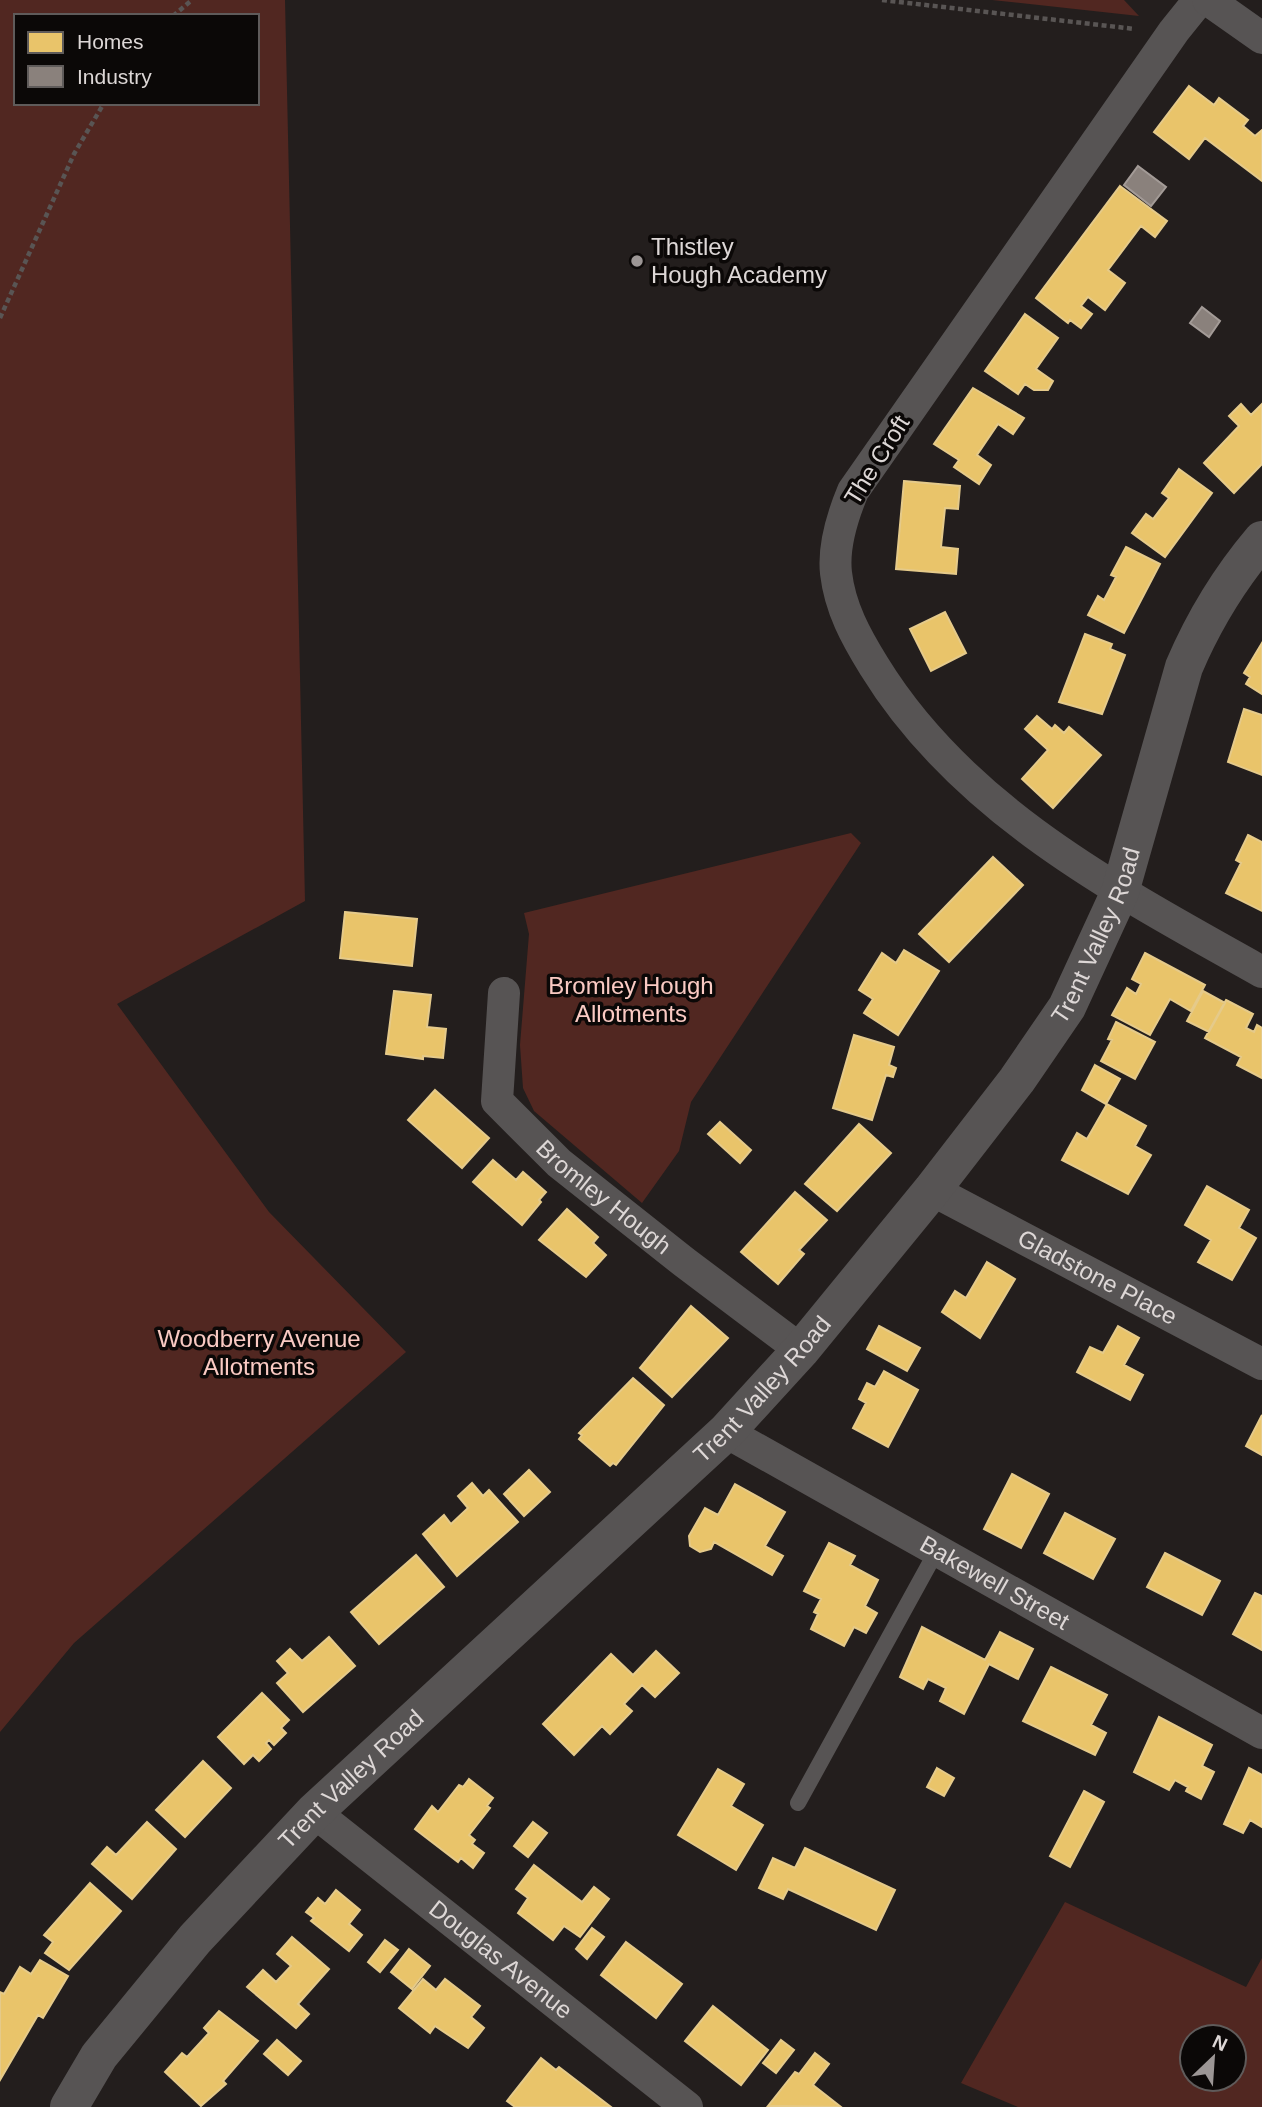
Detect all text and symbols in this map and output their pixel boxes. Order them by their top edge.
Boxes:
legend [14,14,259,105]
text: Homes [77,30,144,53]
text: Industry [77,65,152,88]
place label: Thistley Hough Academy [651,233,827,288]
marker: Thistley Hough Academy [629,253,645,269]
street label: The Croft [839,410,915,509]
street label: Trent Valley Road [1046,844,1145,1029]
park label: Bromley Hough Allotments [548,972,714,1027]
street label: Bromley Hough [531,1134,677,1259]
street label: Gladstone Place [1013,1224,1182,1330]
street label: Trent Valley Road [688,1310,836,1468]
park label: Woodberry Avenue Allotments [157,1325,361,1380]
street label: Bakewell Street [915,1530,1074,1635]
street label: Trent Valley Road [273,1704,429,1854]
street label: Douglas Avenue [424,1895,578,2024]
north arrow [1178,2023,1248,2093]
text: N [1209,2031,1231,2055]

